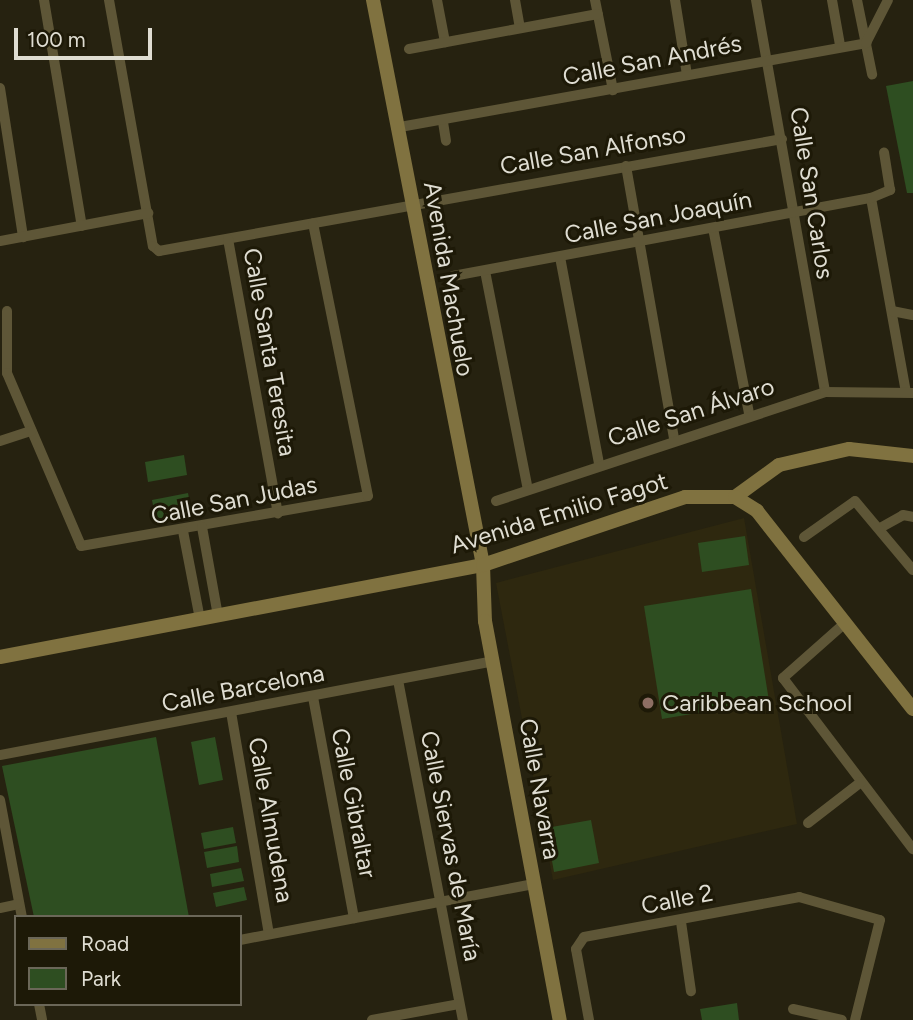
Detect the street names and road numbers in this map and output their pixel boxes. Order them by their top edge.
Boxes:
street label: Calle San Andrés [560,29,744,91]
street label: Calle San Carlos [784,105,840,281]
street label: Calle San Alfonso [498,119,688,181]
street label: Avenida Machuelo [418,179,480,379]
street label: Calle San Joaquín [562,185,754,249]
street label: Calle Santa Teresita [238,246,302,458]
street label: Calle San Álvaro [604,372,778,452]
street label: Avenida Emilio Fagot [447,466,671,560]
street label: Calle San Judas [148,470,320,530]
street label: Calle Barcelona [159,658,327,718]
street label: Calle Navarra [513,716,567,862]
street label: Calle Gibraltar [325,726,383,880]
street label: Calle Siervas de María [415,729,487,963]
street label: Calle Almudena [242,735,300,905]
street label: Calle 2 [639,878,715,920]

